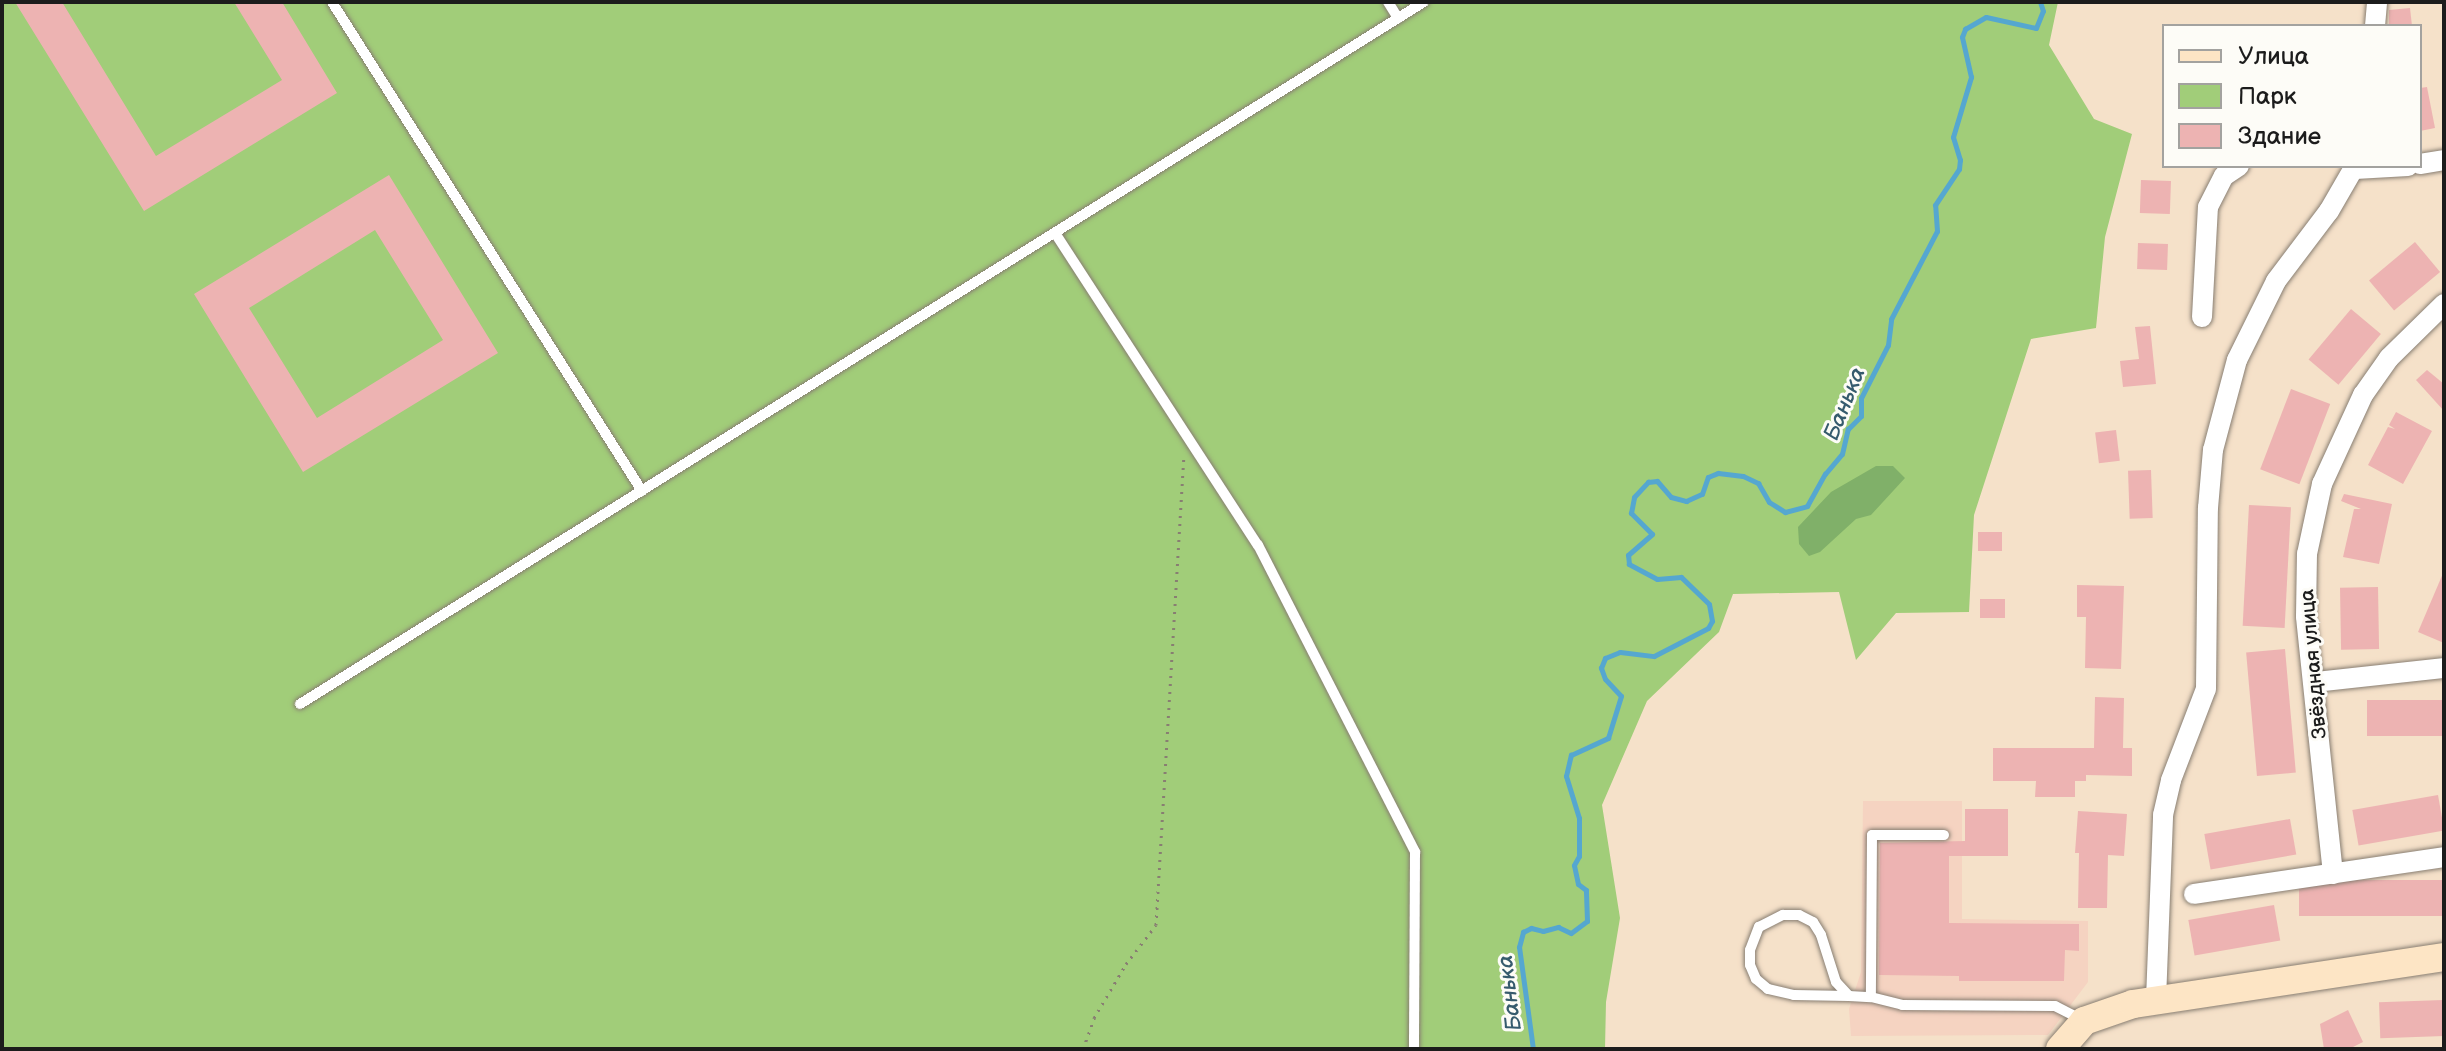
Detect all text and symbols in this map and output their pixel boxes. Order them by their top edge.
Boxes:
legend [2162,24,2422,168]
text: Улица [2238,42,2309,71]
text: Парк [2238,82,2296,111]
text: Здание [2238,122,2321,151]
water label: Банька [1818,364,1872,444]
street label: Звёздная улица [2296,588,2332,740]
water label: Банька [1492,954,1528,1032]

